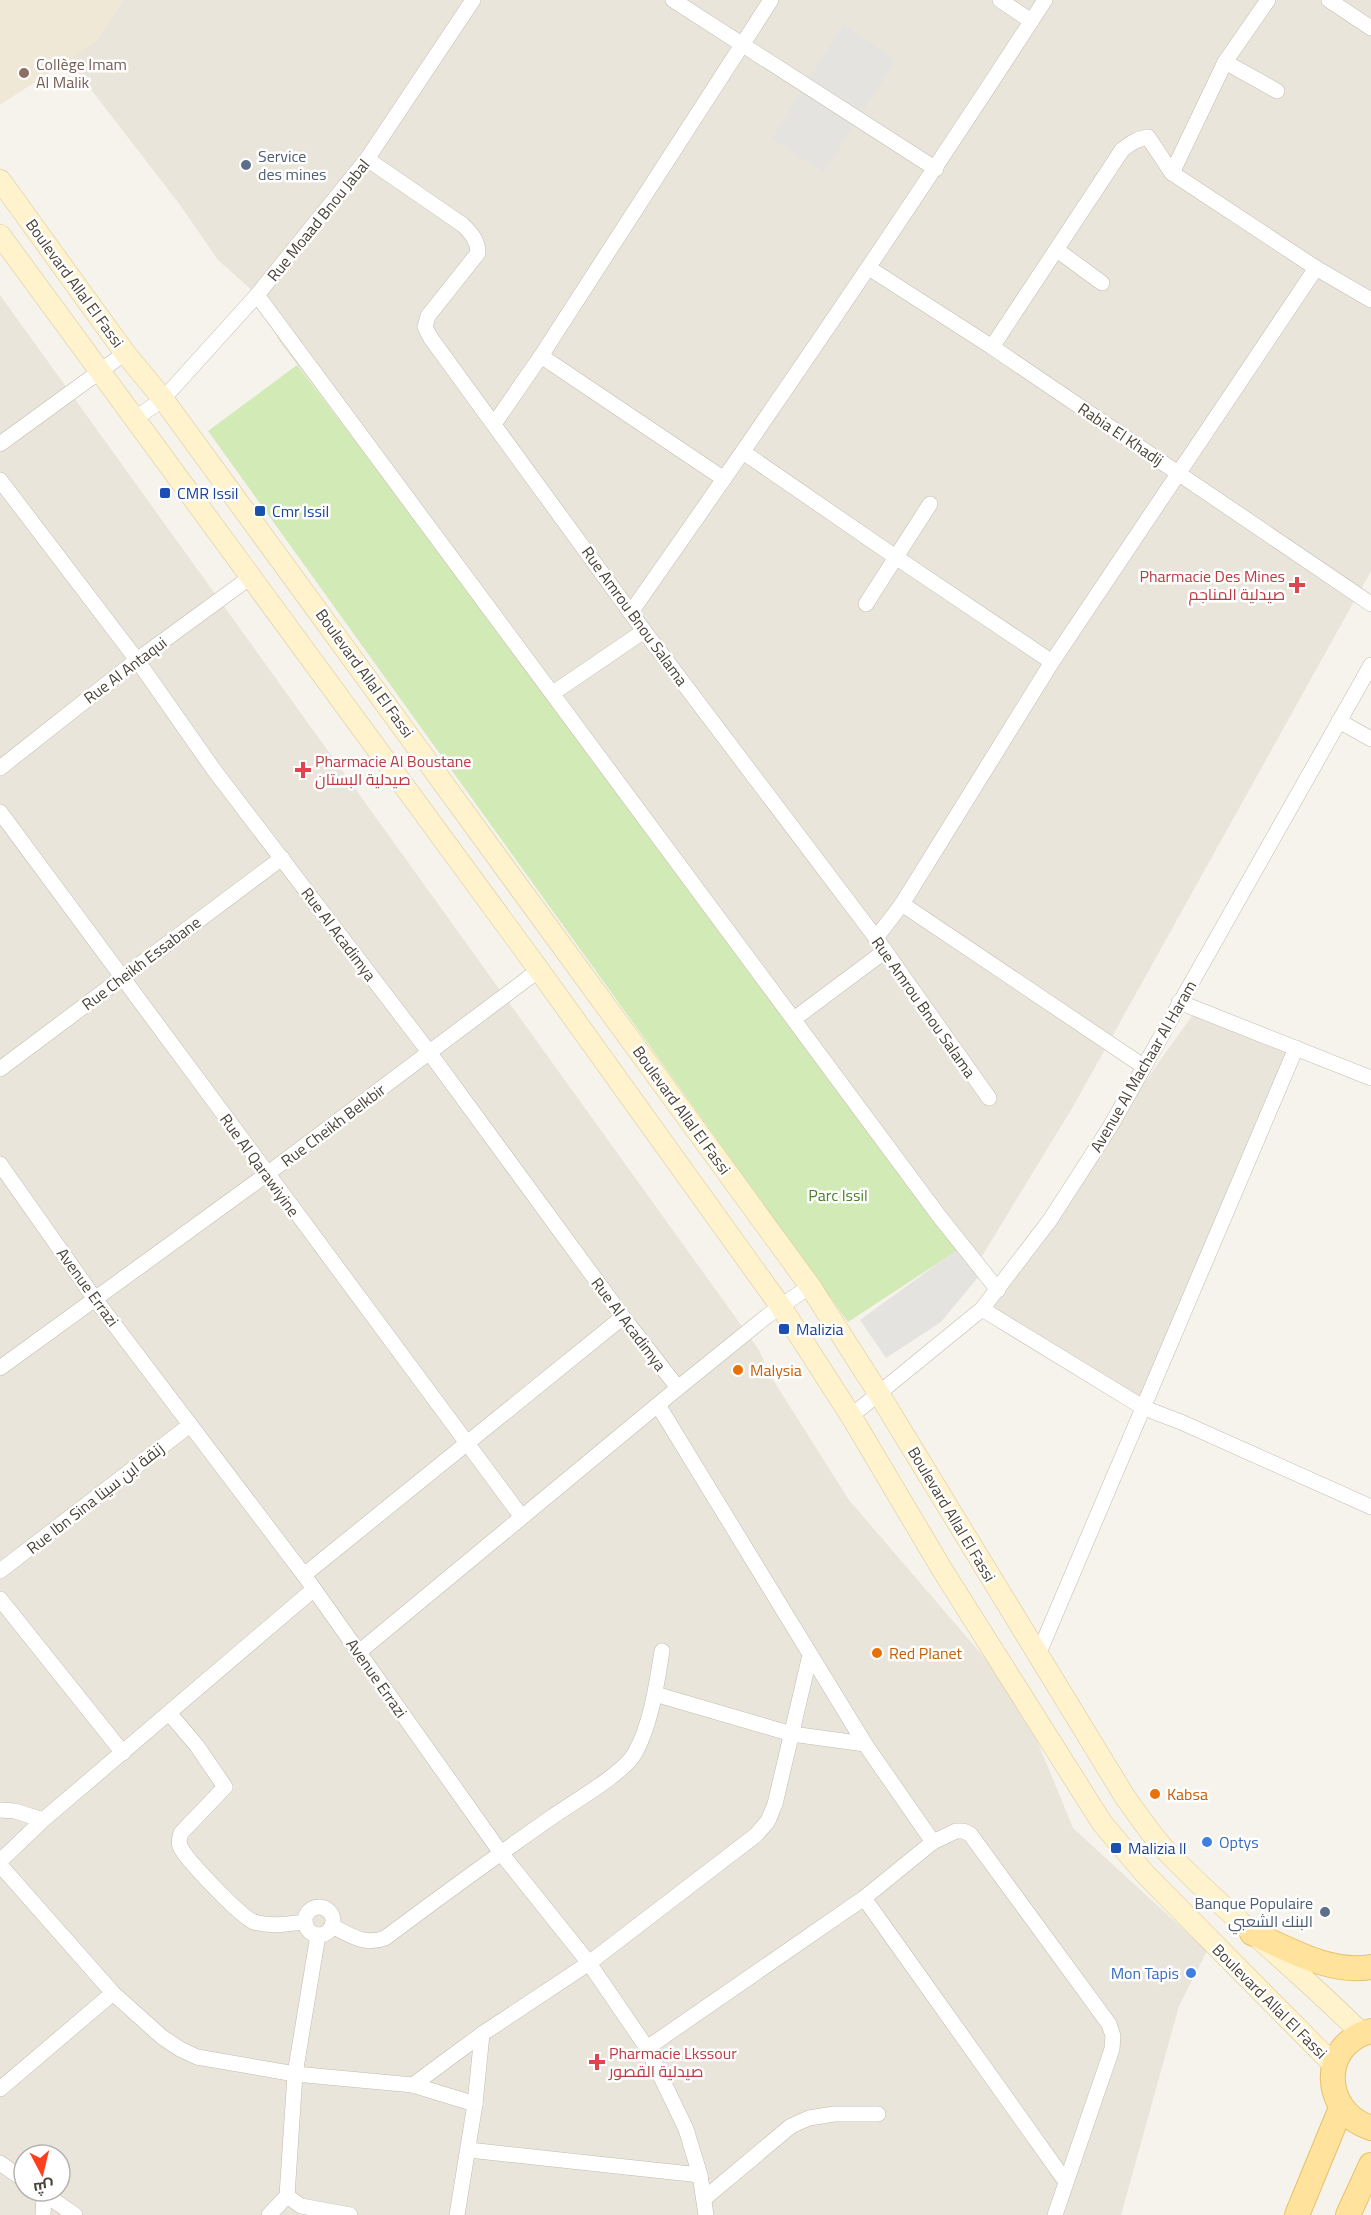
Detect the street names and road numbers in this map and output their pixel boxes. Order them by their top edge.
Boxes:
street label: Rue Moaad Bnou Jabal [261,154,375,286]
street label: Boulevard Allal El Fassi [20,214,130,352]
street label: Rabia El Khadij [1073,396,1169,472]
street label: Rue Amrou Bnou Salama [576,541,694,691]
street label: Boulevard Allal El Fassi [310,604,420,742]
street label: Rue Al Antaqui [78,631,172,709]
street label: Rue Al Acadimya [296,882,382,986]
street label: Rue Cheikh Essabane [77,910,205,1016]
street label: Rue Amrou Bnou Salama [866,932,982,1082]
street label: Avenue Al Machaar Al Haram [1084,976,1202,1156]
street label: Boulevard Allal El Fassi [627,1041,737,1179]
street label: Rue Cheikh Belkbir [276,1077,391,1172]
street label: Rue Al Qarawiyine [214,1108,306,1222]
street label: Avenue Errazi [51,1243,125,1331]
street label: Rue Al Acadimya [586,1272,672,1376]
street label: Rue Ibn Sina زنقة ابن سينا [21,1437,169,1559]
street label: Boulevard Allal El Fassi [902,1442,1002,1586]
street label: Avenue Errazi [341,1633,413,1723]
street label: Boulevard Allal El Fassi [1207,1938,1333,2064]

